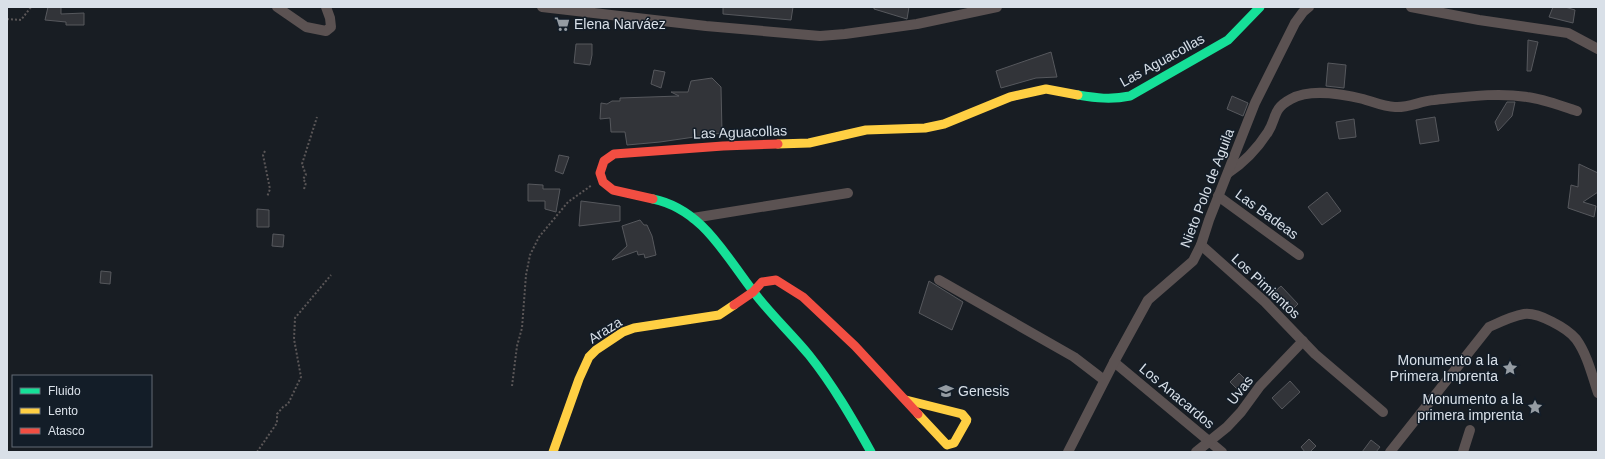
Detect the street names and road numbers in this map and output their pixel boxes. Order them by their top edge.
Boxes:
street label: Las Aguacollas [1117,30,1207,90]
street label: Las Aguacollas [693,122,787,142]
street label: Nieto Polo de Aguila [1177,126,1237,250]
street label: Las Badeas [1232,186,1302,242]
street label: Los Pimientos [1228,250,1304,322]
street label: Araza [585,313,625,346]
street label: Los Anacardos [1136,360,1218,432]
street label: Uvas [1224,373,1256,407]

